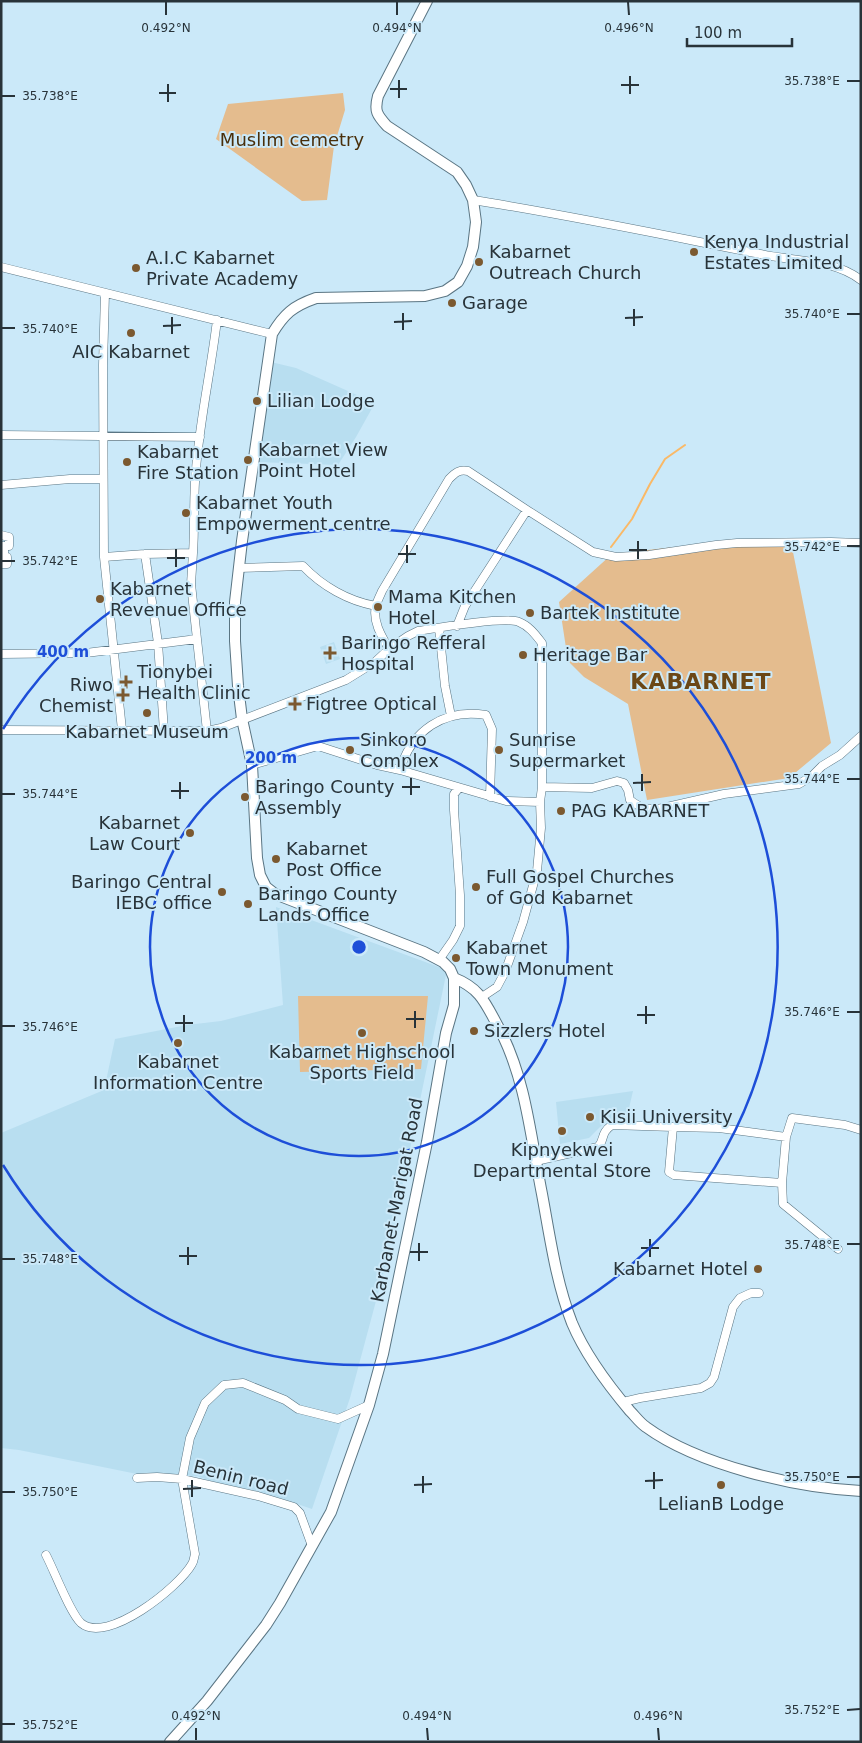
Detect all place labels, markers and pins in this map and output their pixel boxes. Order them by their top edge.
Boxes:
place label: Kenya Industrial Estates Limited [704,231,849,273]
place label: Kabarnet Outreach Church [489,241,641,283]
marker: Kenya Industrial Estates Limited [688,246,700,258]
place label: A.I.C Kabarnet Private Academy [146,247,298,289]
marker: Kabarnet Outreach Church [473,256,485,268]
marker: A.I.C Kabarnet Private Academy [130,262,142,274]
place label: Garage [462,292,528,313]
marker: Garage [446,297,458,309]
marker: AIC Kabarnet [125,327,137,339]
place label: AIC Kabarnet [72,341,190,362]
place label: Lilian Lodge [267,390,375,411]
marker: Lilian Lodge [251,395,263,407]
place label: Kabarnet View Point Hotel [258,439,388,481]
place label: Kabarnet Fire Station [137,441,239,483]
marker: Kabarnet View Point Hotel [242,454,254,466]
marker: Kabarnet Fire Station [121,456,133,468]
place label: Kabarnet Youth Empowerment centre [196,492,391,534]
marker: Kabarnet Youth Empowerment centre [180,507,192,519]
place label: Kabarnet Revenue Office [110,578,247,620]
place label: Mama Kitchen Hotel [388,586,517,628]
marker: Kabarnet Revenue Office [94,593,106,605]
marker: Mama Kitchen Hotel [372,601,384,613]
place label: Bartek Institute [540,602,680,623]
marker: Bartek Institute [524,607,536,619]
place label: Baringo Refferal Hospital [341,632,486,674]
place label: Heritage Bar [533,644,648,665]
marker: Baringo Refferal Hospital [323,646,337,660]
marker: Heritage Bar [517,649,529,661]
place label: Tionybei Health Clinic [136,661,251,703]
place label: Riwo Chemist [39,674,113,716]
marker: Tionybei Health Clinic [119,675,133,689]
marker: Riwo Chemist [117,689,129,701]
place label: Figtree Optical [306,693,437,714]
marker: Figtree Optical [288,697,302,711]
marker: Kabarnet Museum [141,707,153,719]
place label: Kabarnet Museum [65,721,229,742]
place label: Sinkoro Complex [360,729,439,771]
place label: Sunrise Supermarket [509,729,625,771]
marker: Sinkoro Complex [344,744,356,756]
marker: Sunrise Supermarket [493,744,505,756]
place label: Baringo County Assembly [255,776,395,818]
marker: Baringo County Assembly [239,791,251,803]
place label: PAG KABARNET [571,800,710,821]
marker: PAG KABARNET [555,805,567,817]
place label: Kabarnet Law Court [89,812,180,854]
marker: Kabarnet Law Court [184,827,196,839]
place label: Kabarnet Post Office [286,838,382,880]
marker: Kabarnet Post Office [270,853,282,865]
place label: Full Gospel Churches of God Kabarnet [486,866,674,908]
place label: Baringo Central IEBC office [71,871,212,913]
marker: Full Gospel Churches of God Kabarnet [470,881,482,893]
place label: Baringo County Lands Office [258,883,398,925]
marker: Baringo Central IEBC office [216,886,228,898]
marker: Baringo County Lands Office [242,898,254,910]
place label: Kabarnet Town Monument [465,937,613,979]
centre of rings [350,938,368,956]
marker: Kabarnet Town Monument [450,952,462,964]
place label: Sizzlers Hotel [484,1020,606,1041]
marker: Sizzlers Hotel [468,1025,480,1037]
marker: Kabarnet Highschool Sports Field [356,1027,368,1039]
marker: Kabarnet Information Centre [172,1037,184,1049]
place label: Kabarnet Highschool Sports Field [269,1041,455,1083]
place label: Kabarnet Information Centre [93,1051,263,1093]
place label: Kisii University [600,1106,733,1127]
marker: Kisii University [584,1111,596,1123]
marker: Kipnyekwei Departmental Store [556,1125,568,1137]
place label: Kipnyekwei Departmental Store [473,1139,651,1181]
place label: Kabarnet Hotel [613,1258,748,1279]
marker: Kabarnet Hotel [752,1263,764,1275]
marker: LelianB Lodge [715,1479,727,1491]
place label: LelianB Lodge [658,1493,784,1514]

